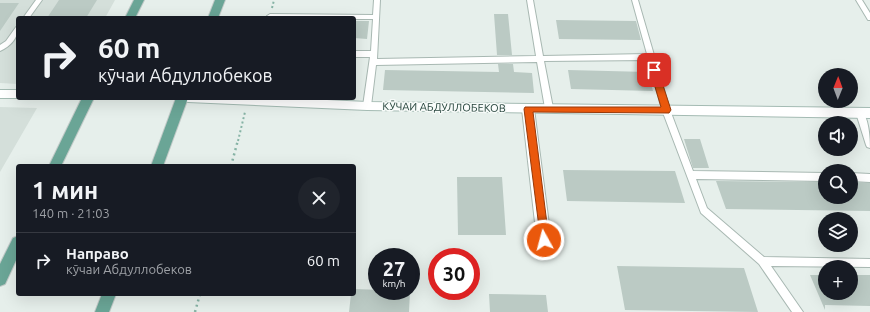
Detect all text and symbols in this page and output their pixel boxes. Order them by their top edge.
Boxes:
icon: right [32,32,84,84]
text: 60 m [98,32,160,63]
pin [637,53,671,87]
icon: arrive [643,59,665,81]
text: кӯчаи Абдуллобеков [98,65,272,85]
north arrow [818,68,858,108]
map controls [818,68,858,300]
street label: КӮЧАИ АБДУЛЛОБЕКОВ [382,100,506,114]
button: sound [818,116,858,156]
button: search [818,164,858,204]
text: 1 мин [32,177,98,204]
button: close [298,177,340,219]
text: 140 m · 21:03 [32,206,110,220]
button: layers [818,212,858,252]
position arrow [523,219,565,261]
text: Направо [66,245,129,262]
speed limit sign: 30 [428,248,480,300]
icon: right [32,250,54,272]
text: 60 m [307,252,340,269]
text: 27 [383,257,405,280]
button: + [818,260,858,300]
text: кӯчаи Абдуллобеков [66,262,192,276]
text: km/h [382,278,406,289]

